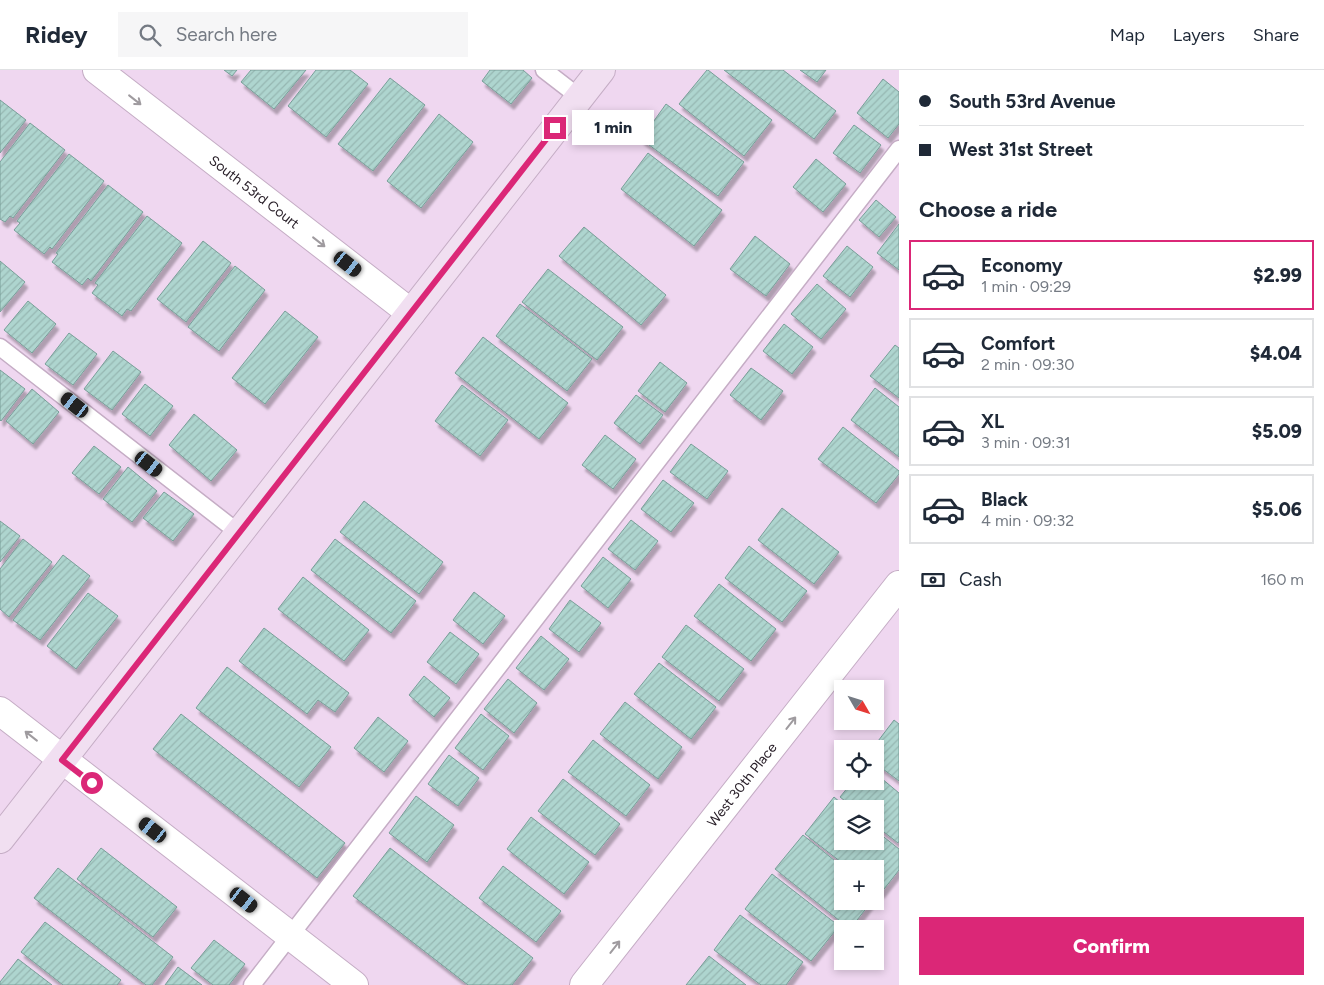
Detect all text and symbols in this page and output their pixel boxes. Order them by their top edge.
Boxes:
search box [118,12,468,57]
text: Ridey [25,20,88,49]
icon: search [136,21,164,49]
text: Search here [176,23,277,46]
text: Map [1110,24,1145,46]
text: Layers [1173,24,1225,46]
text: Share [1253,24,1299,46]
text: South 53rd Avenue [949,90,1116,113]
one-way arrow [129,94,142,105]
callout: 1 min [572,110,655,146]
route end [544,117,566,139]
text: 1 min [594,118,632,137]
text: West 31st Street [949,138,1093,161]
street label: South 53rd Court [206,152,303,232]
text: Choose a ride [919,196,1057,223]
one-way arrow [312,237,325,248]
car [331,249,364,279]
icon: car [921,253,966,298]
text: Economy [981,254,1063,277]
text: $2.99 [1253,264,1302,287]
text: 1 min · 09:29 [981,277,1071,296]
icon: car [921,331,966,376]
text: Comfort [981,332,1056,355]
text: $4.04 [1250,342,1302,365]
text: 2 min · 09:30 [981,355,1074,374]
car [58,390,91,420]
icon: car [921,409,966,454]
text: XL [981,410,1004,433]
text: $5.09 [1252,420,1302,443]
text: 3 min · 09:31 [981,433,1071,452]
car [132,449,165,479]
icon: car [921,487,966,532]
text: Black [981,488,1028,511]
text: $5.06 [1252,498,1302,521]
text: 4 min · 09:32 [981,511,1074,530]
icon: cash [919,566,947,594]
text: Cash [959,568,1002,591]
text: 160 m [1261,570,1304,589]
north arrow [834,680,884,730]
map controls [834,680,884,970]
one-way arrow [785,716,796,729]
one-way arrow [25,730,38,741]
street label: West 30th Place [703,739,780,830]
button: locate [834,740,884,790]
route start [81,772,103,794]
button: layers [834,800,884,850]
car [136,815,169,845]
button: + [834,860,884,910]
car [227,885,260,915]
button: Confirm [919,917,1304,975]
button: − [834,920,884,970]
one-way arrow [609,941,620,954]

